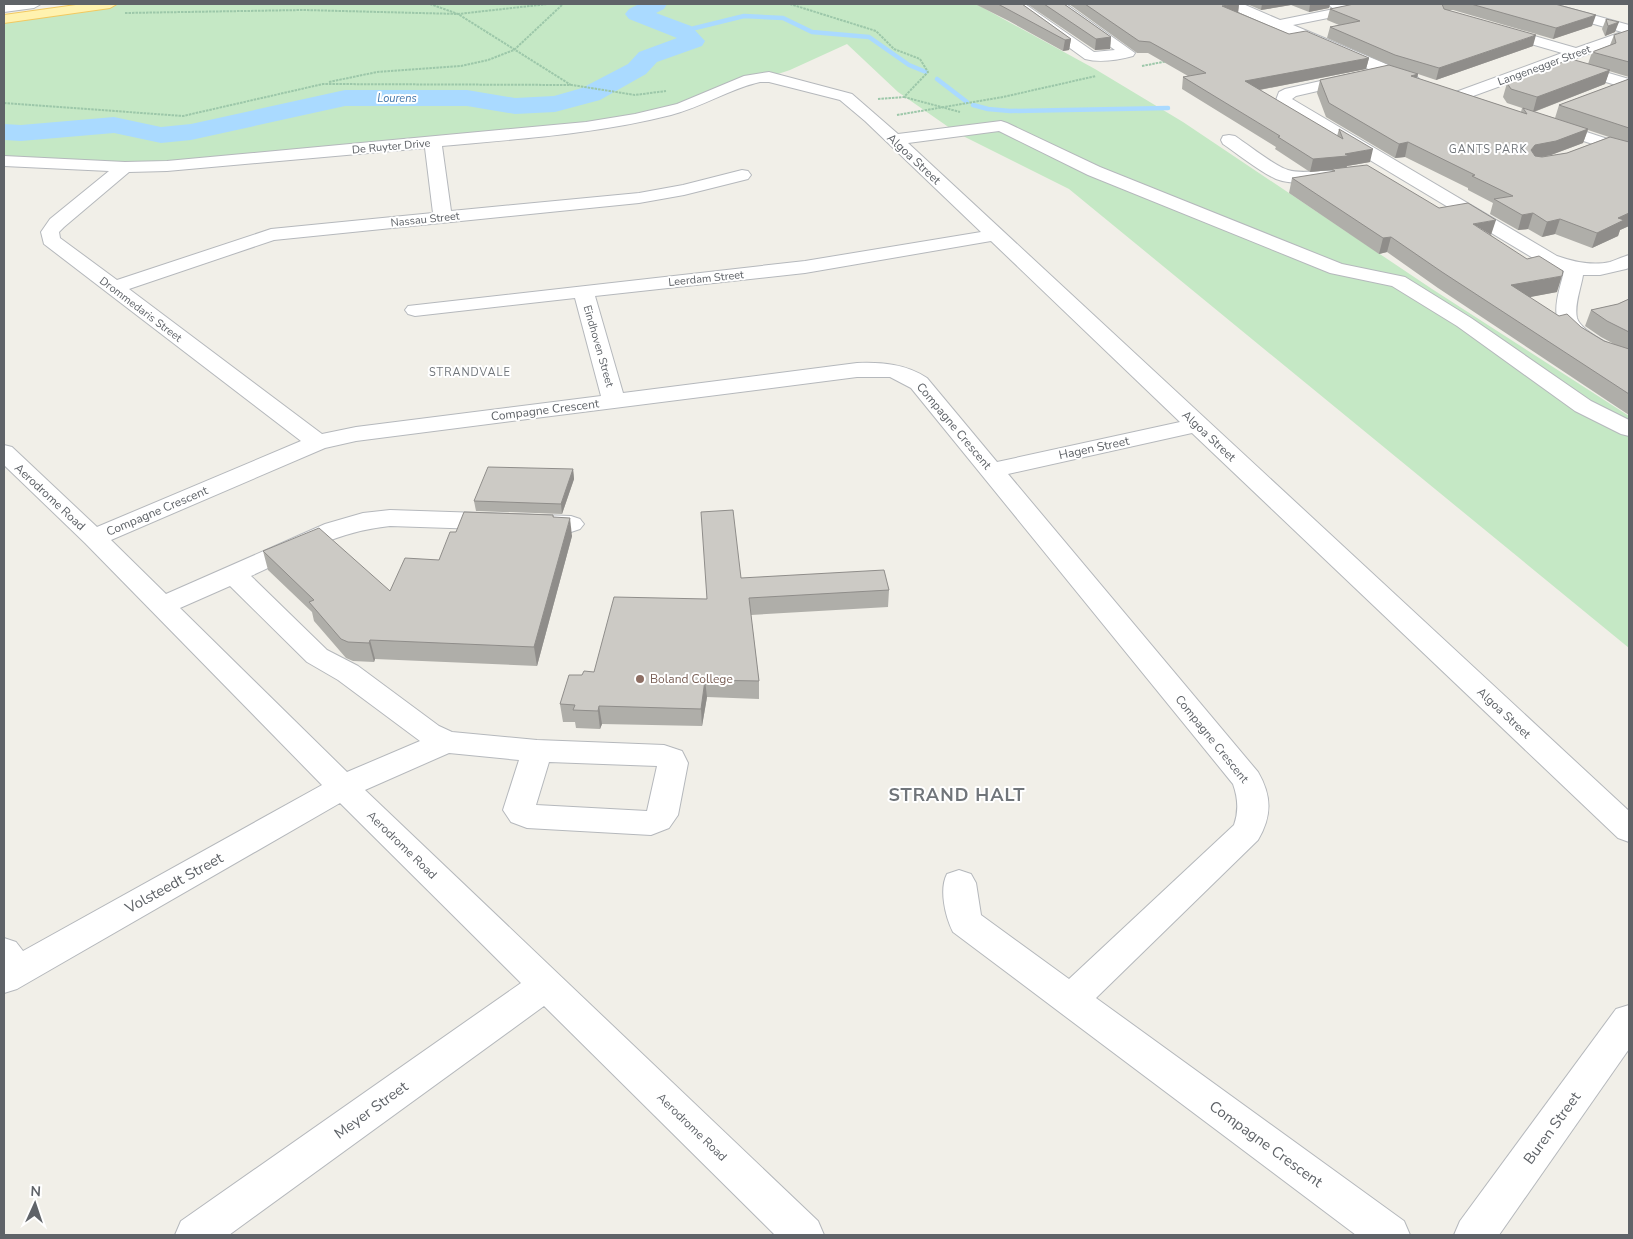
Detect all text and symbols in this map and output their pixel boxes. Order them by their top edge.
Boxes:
street label: Langenegger Street [1496,42,1593,89]
water label: Lourens [377,91,417,106]
street label: Algoa Street [884,130,945,189]
street label: De Ruyter Drive [351,136,431,157]
district label: GANTS PARK [1449,142,1527,157]
street label: Nassau Street [390,208,460,231]
street label: Leerdam Street [667,267,745,290]
street label: Drommedaris Street [96,273,185,345]
street label: Eindhoven Street [580,303,617,389]
district label: STRANDVALE [429,365,511,380]
street label: Compagne Crescent [913,379,996,473]
street label: Compagne Crescent [490,395,601,425]
street label: Algoa Street [1179,407,1240,466]
street label: Hagen Street [1057,433,1131,463]
street label: Aerodrome Road [11,460,89,534]
street label: Compagne Crescent [104,482,211,540]
place label: Boland College [650,671,733,687]
marker: Boland College [634,673,646,685]
street label: Algoa Street [1474,684,1535,743]
street label: Compagne Crescent [1172,692,1253,787]
district label: STRAND HALT [888,783,1026,807]
street label: Aerodrome Road [364,807,440,883]
street label: Volsteedt Street [121,847,227,919]
street label: Meyer Street [330,1076,412,1143]
street label: Buren Street [1519,1087,1586,1168]
street label: Aerodrome Road [654,1089,730,1165]
street label: Compagne Crescent [1205,1096,1327,1192]
north arrow [10,1179,60,1229]
text: N [30,1182,41,1201]

